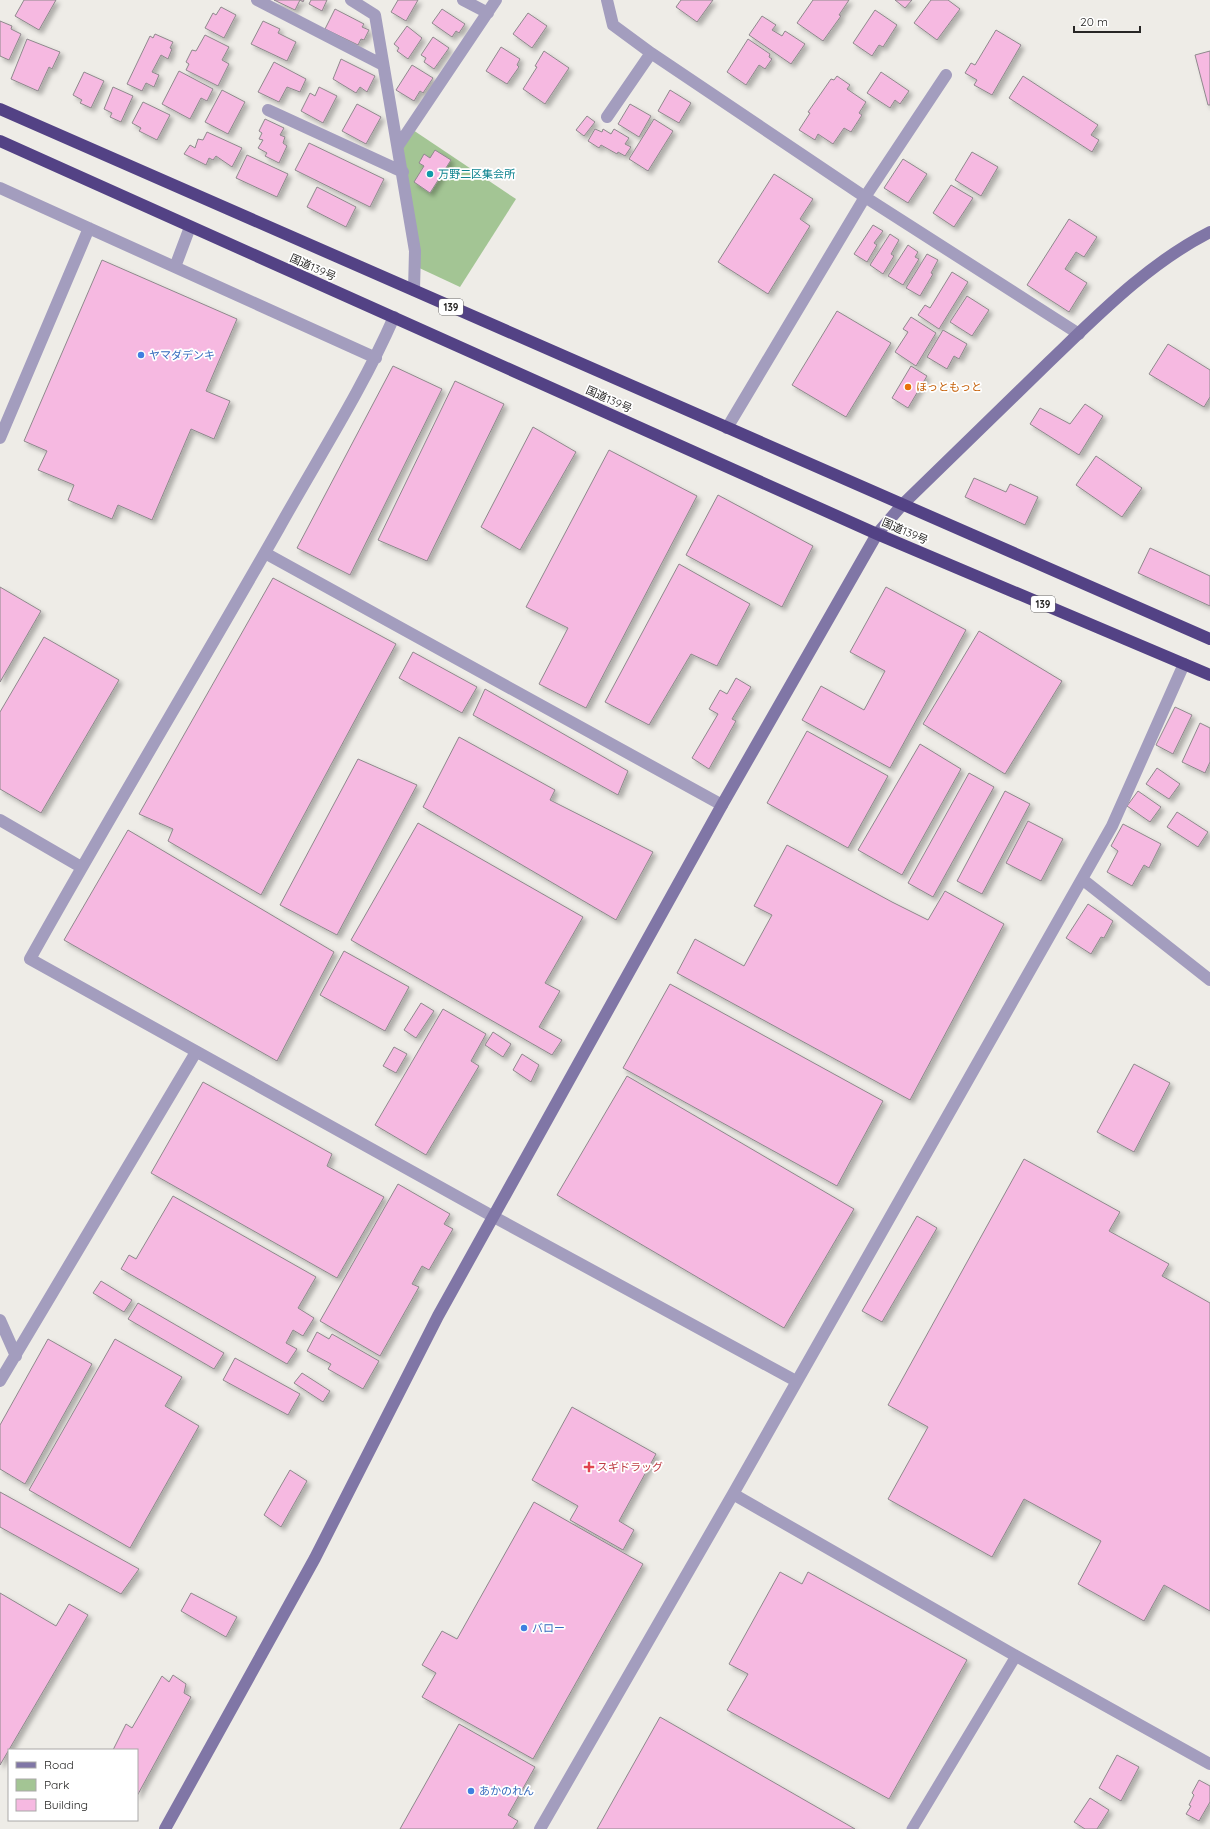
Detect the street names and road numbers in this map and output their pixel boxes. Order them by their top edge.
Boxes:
street label: 国道139号 [288,251,338,283]
road number: 139 [439,299,463,315]
street label: 国道139号 [584,383,634,415]
street label: 国道139号 [880,515,930,547]
road number: 139 [1031,596,1055,612]

